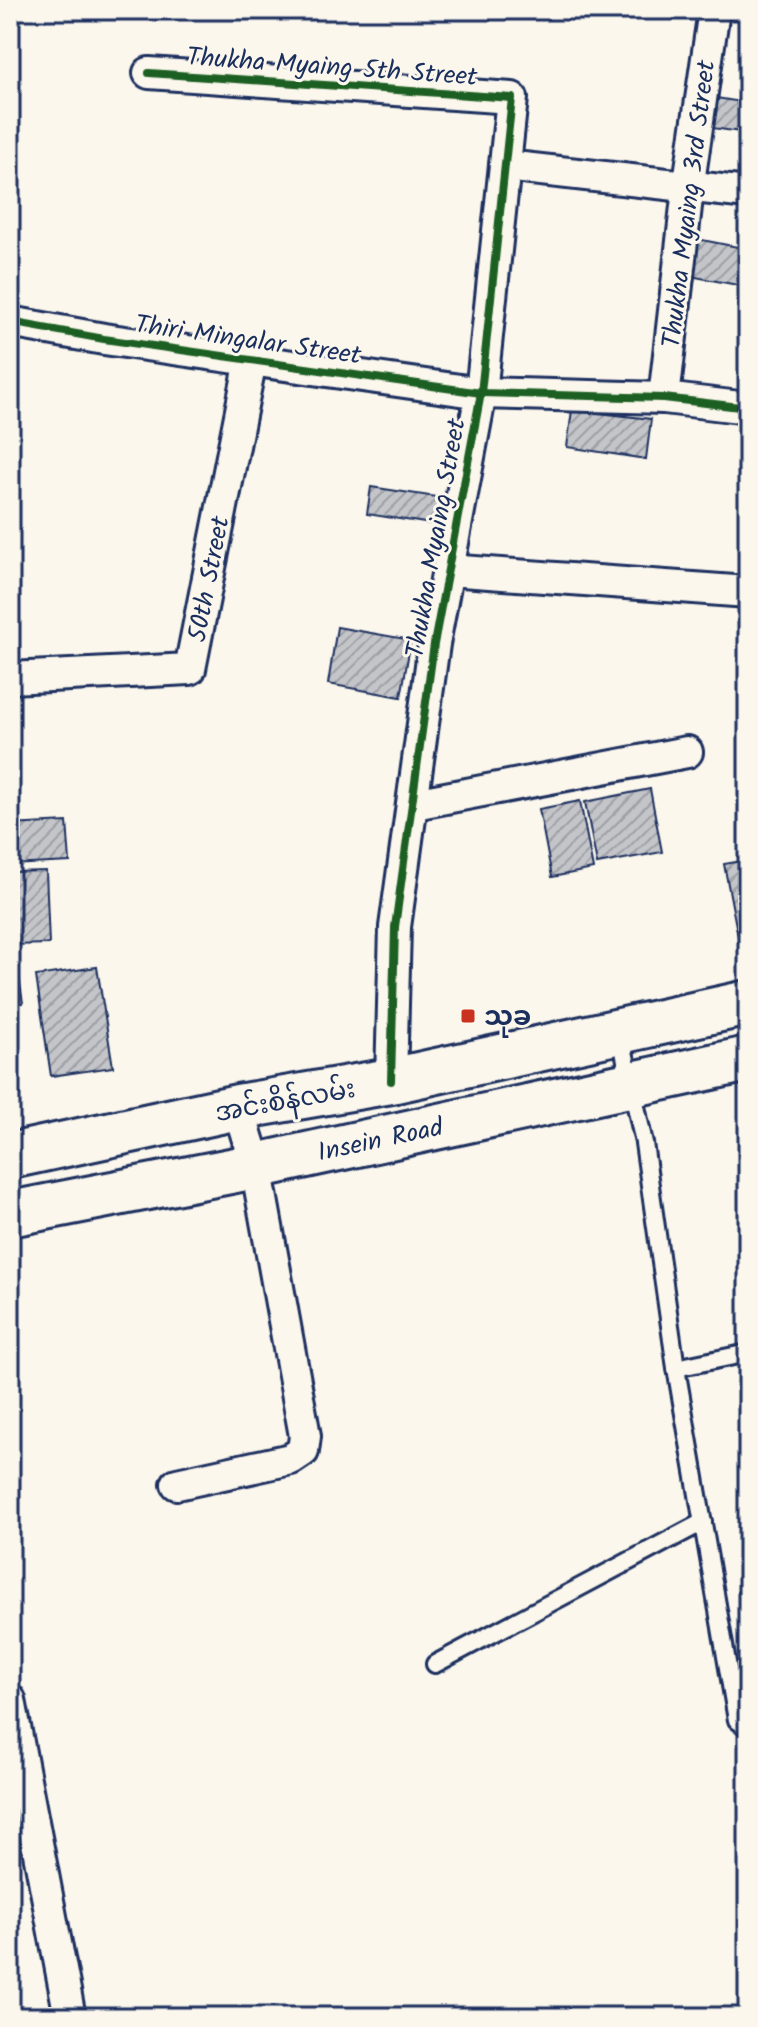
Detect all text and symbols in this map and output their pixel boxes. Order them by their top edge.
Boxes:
street label: Thukha Myaing 5th Street [185,37,479,99]
street label: Thukha Myaing 3rd Street [651,57,729,351]
street label: Thiri Mingalar Street [132,304,364,378]
street label: Thukha Myaing Street [395,414,479,662]
street label: 50th Street [177,512,243,646]
place label: သုခ [484,997,531,1039]
marker: သုခ [459,1007,477,1025]
street label: အင်းစိန်လမ်း [212,1069,359,1135]
street label: Insein Road [314,1107,448,1175]

